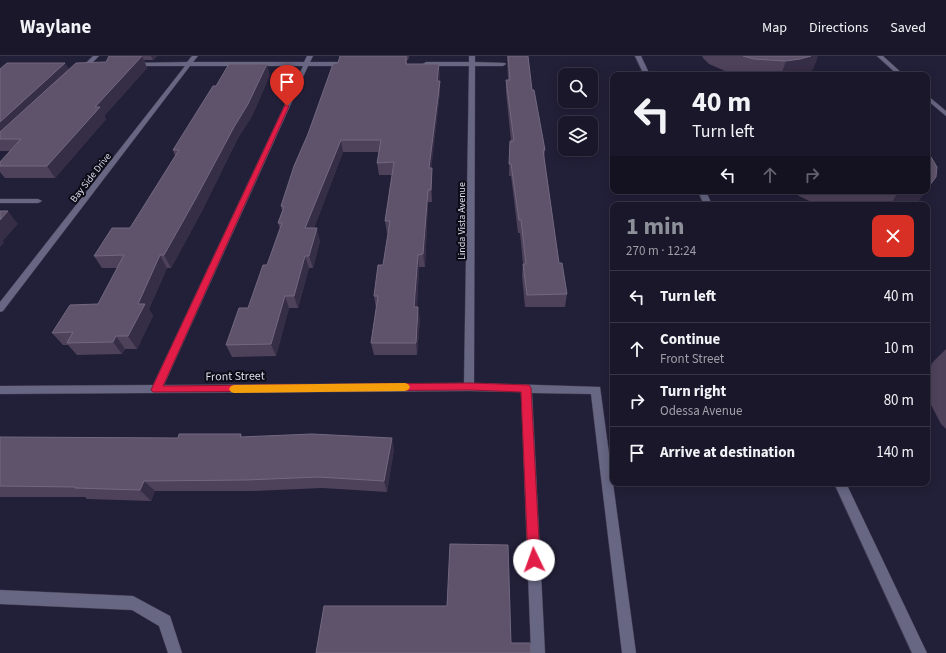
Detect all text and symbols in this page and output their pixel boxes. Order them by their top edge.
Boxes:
text: Waylane [20,14,91,41]
text: Map [762,18,787,38]
text: Directions [809,18,868,38]
text: Saved [890,18,926,38]
pin [270,65,304,106]
map controls [558,68,598,156]
button: search [558,68,598,108]
icon: arrive [276,71,298,93]
text: 40 m [692,82,751,122]
icon: left [626,88,678,140]
button: layers [558,116,598,156]
text: Turn left [692,119,754,144]
street label: Bay Side Drive [67,150,115,205]
icon: left [717,164,739,186]
icon: ahead [759,164,781,186]
icon: right [801,164,823,186]
street label: Linda Vista Avenue [455,182,469,260]
text: 1 min [626,209,684,244]
button: close [872,215,914,257]
text: 270 m · 12:24 [626,242,696,260]
icon: left [626,286,648,308]
text: Turn left [660,286,716,307]
text: 40 m [884,286,914,307]
text: Continue [660,329,720,350]
icon: ahead [626,338,648,360]
text: 10 m [884,338,914,359]
text: Front Street [660,350,724,368]
street label: Front Street [205,367,265,386]
text: Turn right [660,381,726,402]
icon: right [626,390,648,412]
text: 80 m [884,390,914,411]
text: Odessa Avenue [660,402,742,420]
icon: arrive [626,442,648,464]
text: Arrive at destination [660,442,795,463]
text: 140 m [876,442,914,463]
position arrow [513,539,555,581]

